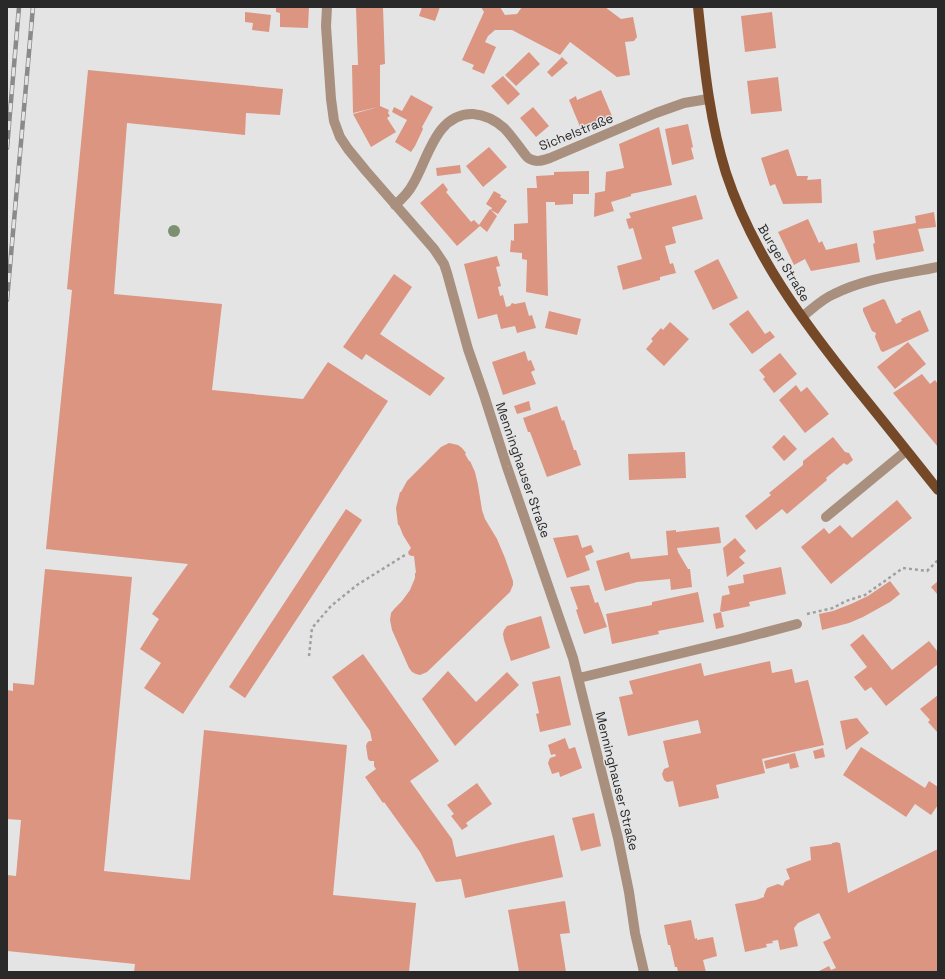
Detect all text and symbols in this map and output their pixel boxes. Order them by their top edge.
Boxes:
street label: Sichelstraße [536,109,616,155]
street label: Burger Straße [754,221,814,305]
street label: Menninghauser Straße [492,400,554,540]
street label: Menninghauser Straße [592,710,642,852]

